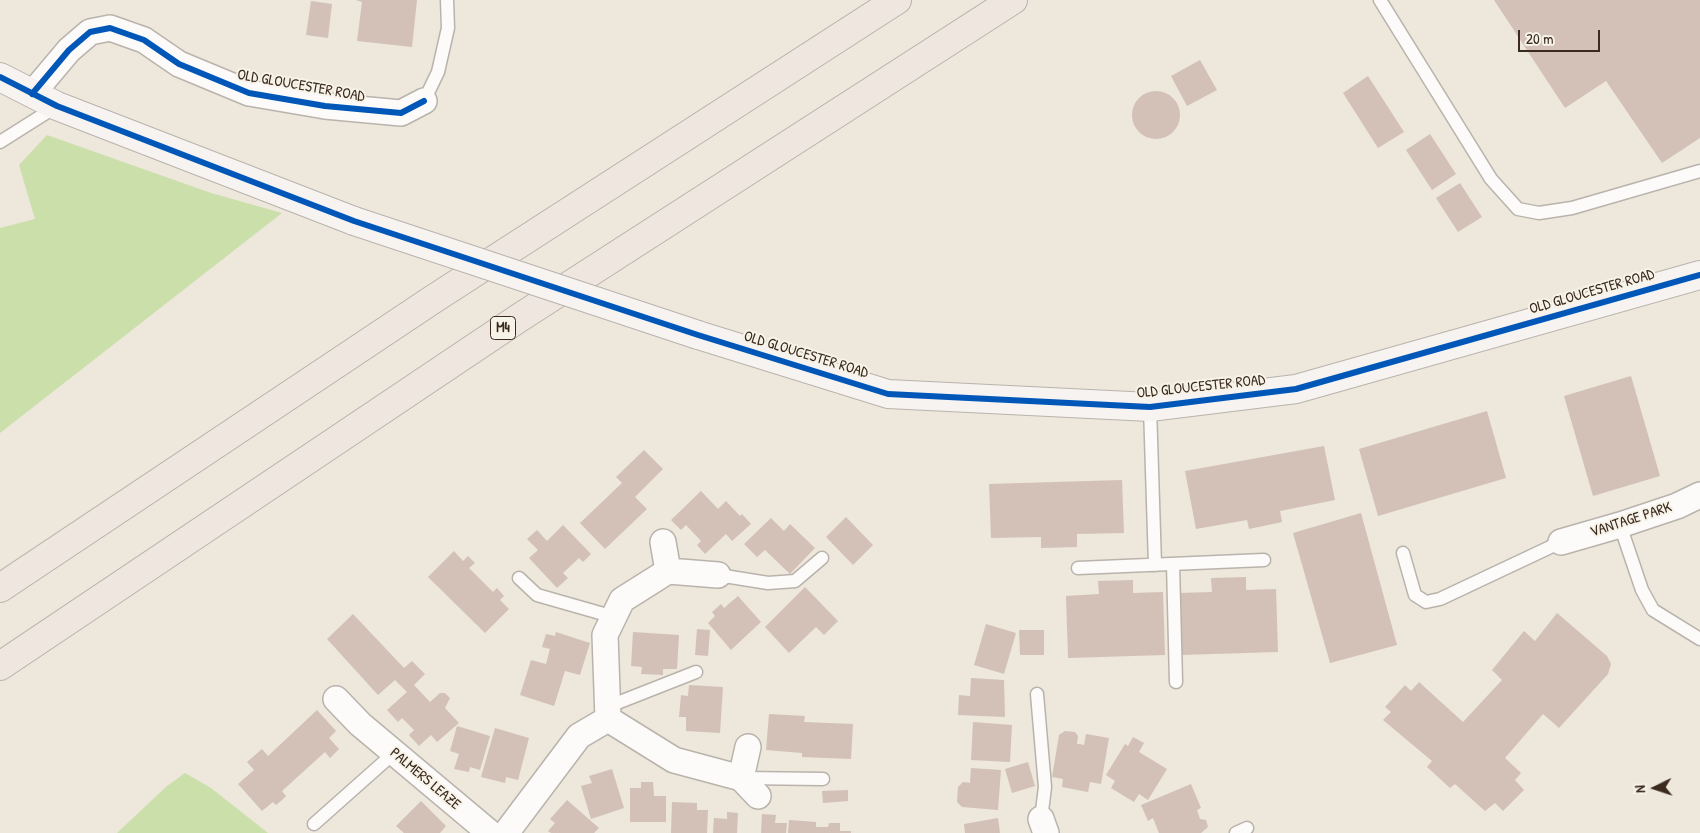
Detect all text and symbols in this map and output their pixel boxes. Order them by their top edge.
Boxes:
scale bar [1520,20,1602,52]
text: 20 m [1526,28,1553,49]
street label: OLD GLOUCESTER ROAD [236,66,366,106]
street label: OLD GLOUCESTER ROAD [1527,266,1657,318]
road number: M4 [490,316,516,339]
street label: OLD GLOUCESTER ROAD [742,328,870,382]
street label: OLD GLOUCESTER ROAD [1136,371,1266,403]
street label: VANTAGE PARK [1588,498,1674,542]
street label: PALMERS LEAZE [386,744,464,814]
north arrow [1630,763,1680,813]
text: N [1630,785,1649,793]

